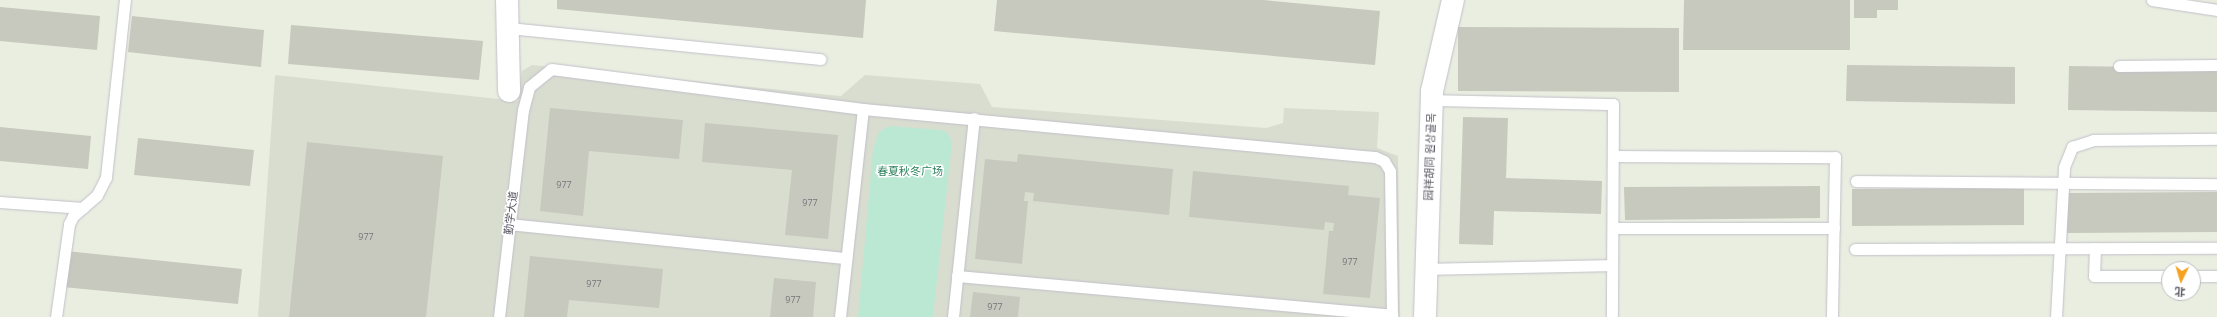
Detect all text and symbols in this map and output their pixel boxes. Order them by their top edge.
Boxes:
street label: 园祥胡同 원상골목 [1422,113,1438,201]
park label: 春夏秋冬广场 [877,164,943,178]
house number: 977 [556,180,572,190]
street label: 勤学大道 [502,190,520,236]
house number: 977 [802,198,818,208]
house number: 977 [358,232,374,242]
house number: 977 [1342,257,1358,267]
north arrow [2161,261,2201,301]
house number: 977 [586,279,602,289]
text: 北 [2174,285,2186,300]
house number: 977 [785,295,801,305]
house number: 977 [987,302,1003,312]

